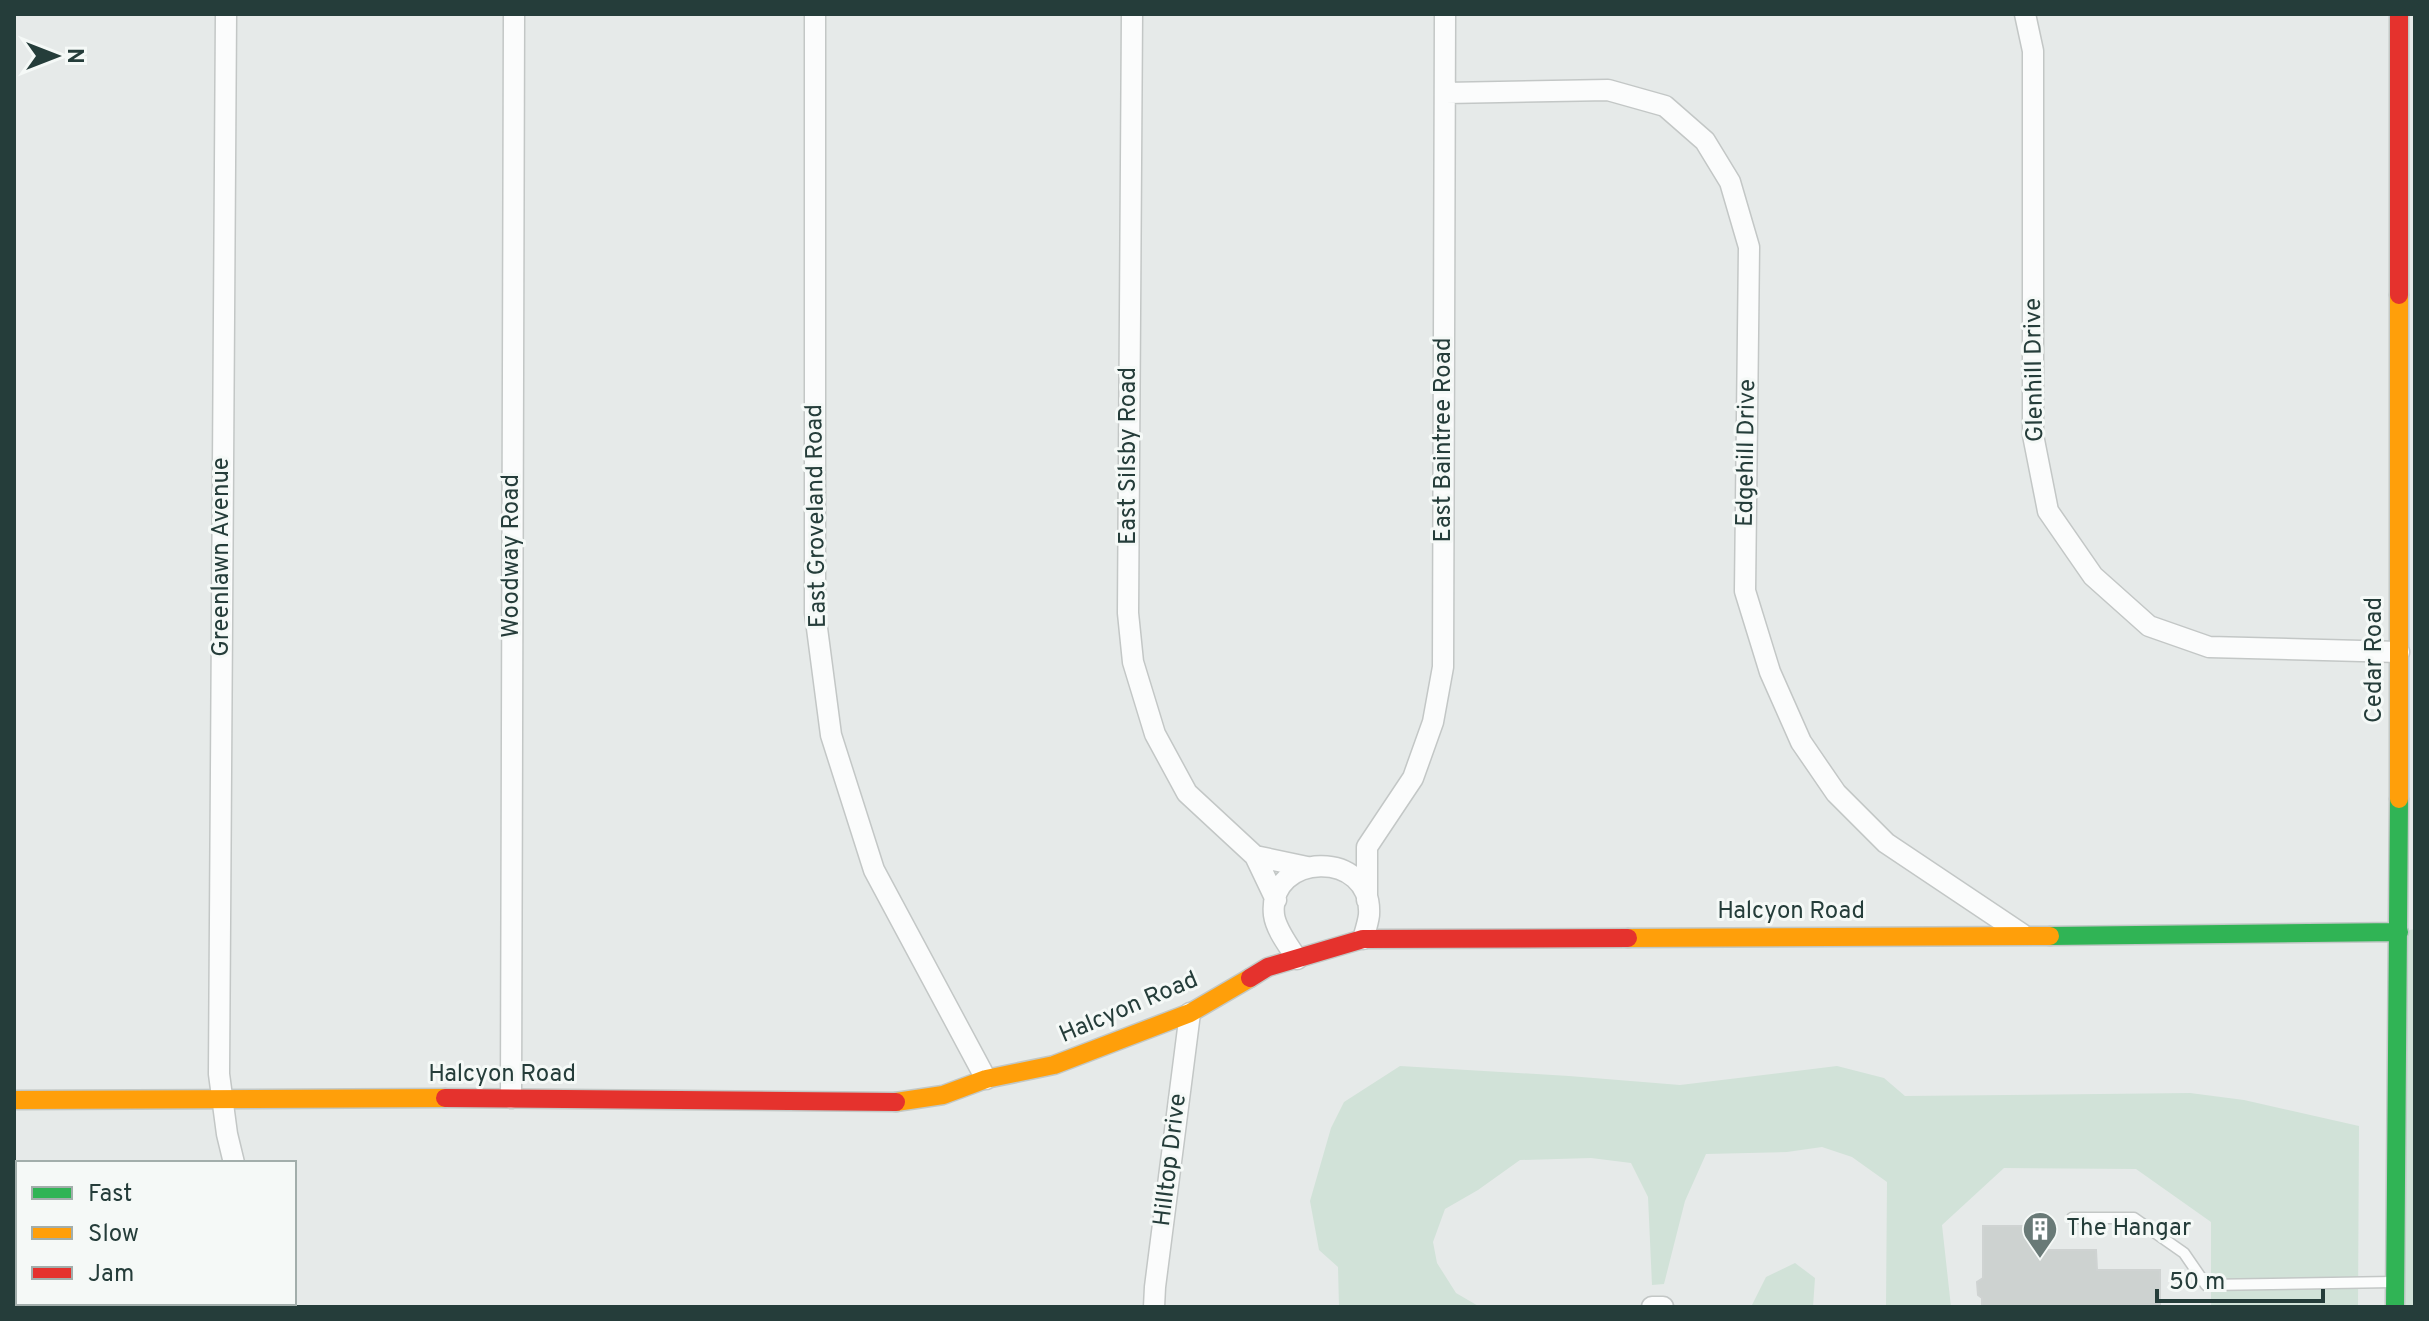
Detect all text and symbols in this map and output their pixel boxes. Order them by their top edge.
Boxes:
north arrow [16,16,96,96]
text: N [60,48,87,64]
street label: Glenhill Drive [2019,298,2051,442]
street label: East Baintree Road [1429,338,1459,542]
street label: East Silsby Road [1114,367,1144,545]
street label: Edgehill Drive [1731,379,1763,527]
street label: East Groveland Road [800,404,834,628]
street label: Greenlawn Avenue [207,457,237,657]
street label: Woodway Road [497,474,527,638]
street label: Cedar Road [2360,597,2390,723]
street label: Halcyon Road [1717,897,1865,927]
street label: Halcyon Road [1055,965,1203,1051]
street label: Halcyon Road [428,1060,576,1090]
street label: Hilltop Drive [1148,1092,1194,1228]
legend [16,1161,296,1305]
text: Fast [88,1180,132,1210]
building icon: The Hangar [2021,1210,2059,1260]
place label: The Hangar [2066,1214,2191,1244]
text: Slow [88,1220,139,1250]
scale bar [2157,1253,2323,1303]
text: Jam [88,1260,134,1290]
text: 50 m [2169,1268,2225,1298]

